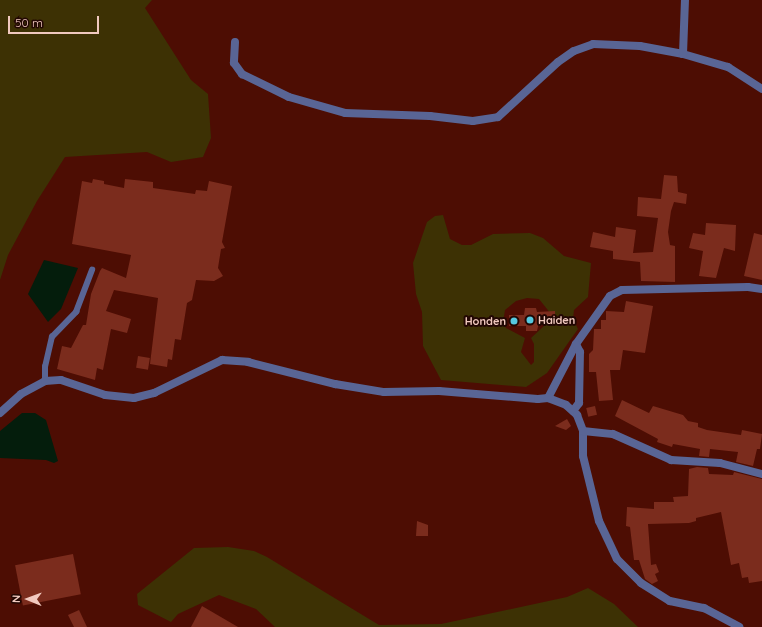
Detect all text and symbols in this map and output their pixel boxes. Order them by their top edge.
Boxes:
scale bar [10,8,101,34]
text: 50 m [15,15,43,30]
place label: Haiden [538,313,575,327]
place label: Honden [465,314,506,328]
marker: Haiden [525,315,535,325]
marker: Honden [509,316,519,326]
north arrow [8,579,48,619]
text: N [9,595,23,603]

